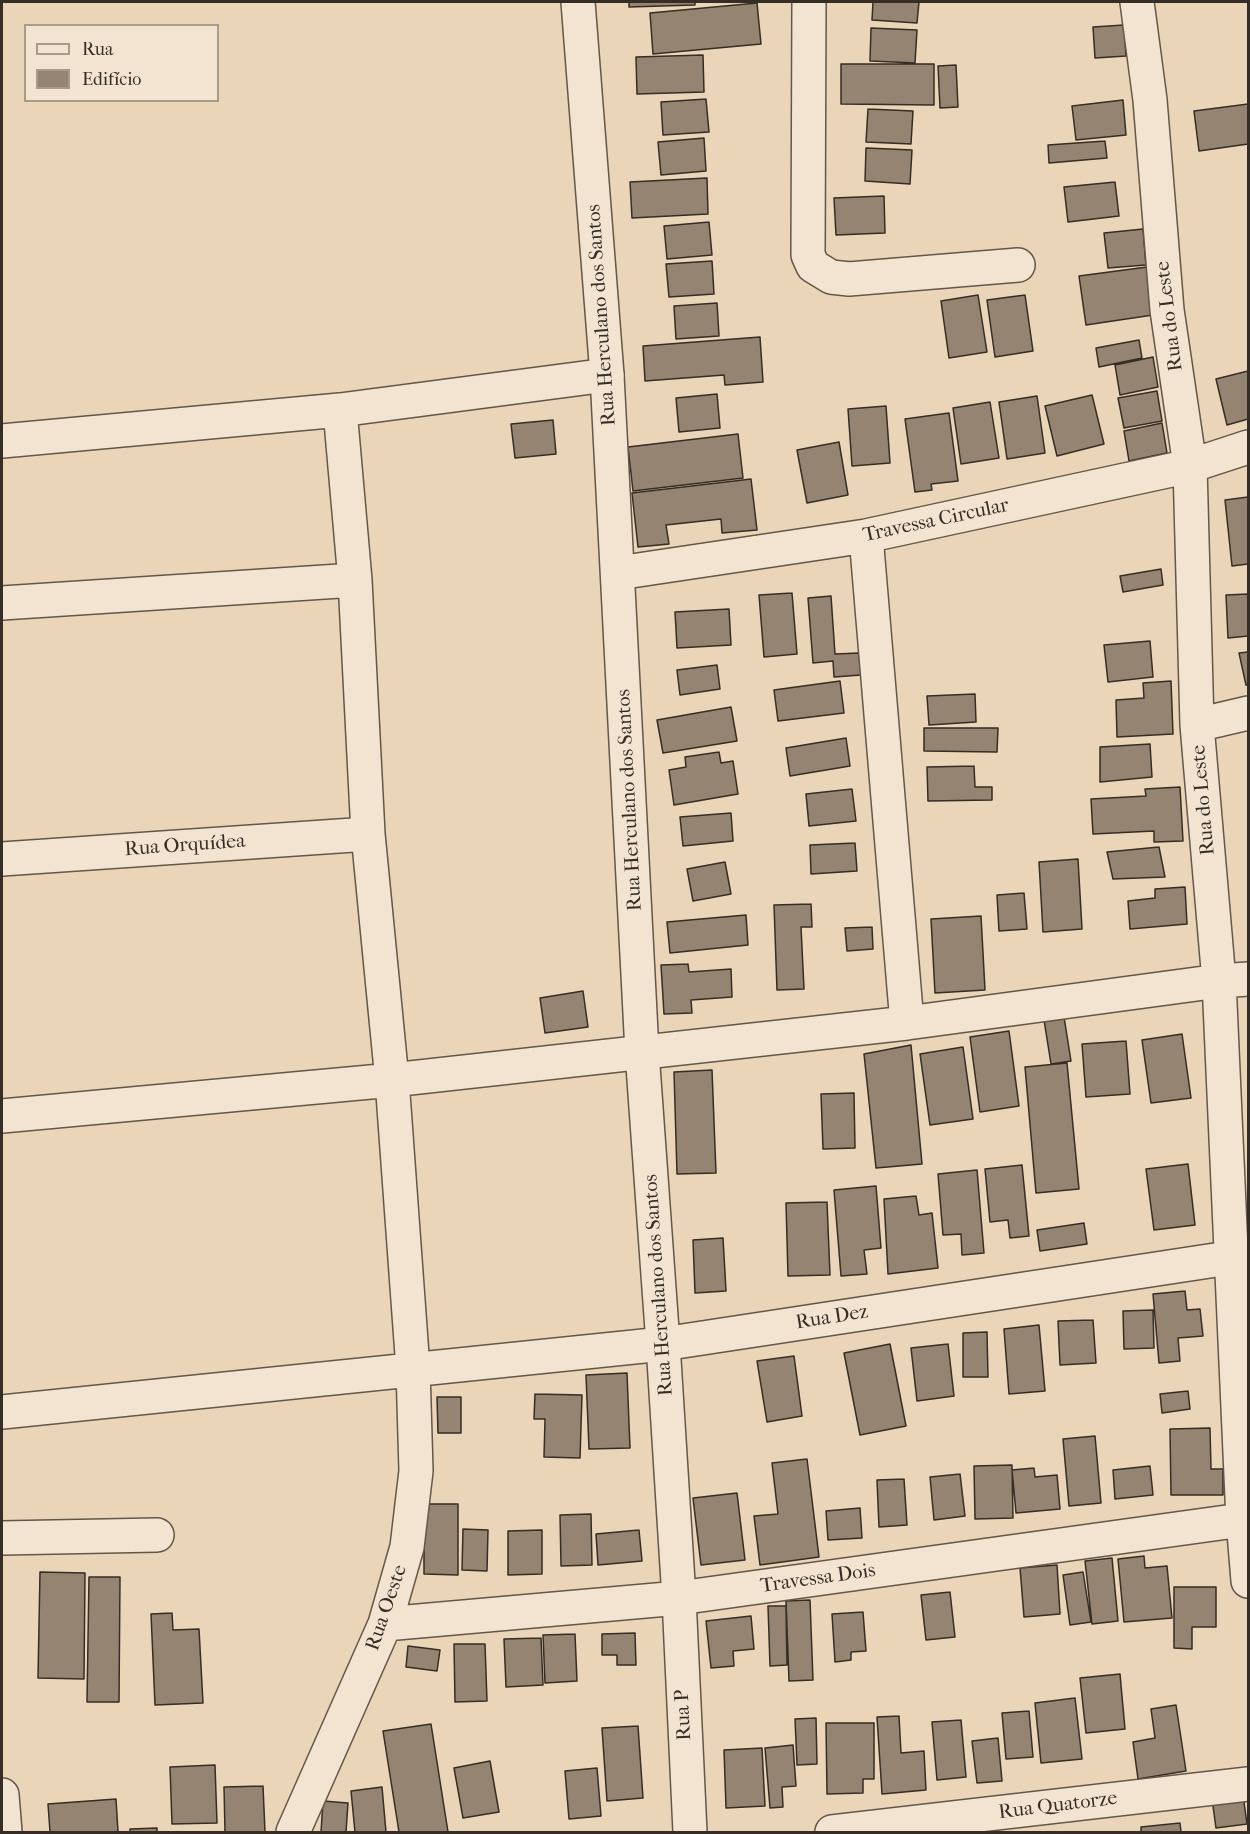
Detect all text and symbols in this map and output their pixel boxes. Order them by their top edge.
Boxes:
legend [24,24,219,102]
text: Rua [82,39,113,60]
text: Edifício [82,69,141,90]
street label: Rua Herculano dos Santos [582,203,622,427]
street label: Rua do Leste [1151,260,1189,372]
street label: Travessa Circular [861,494,1011,548]
street label: Rua Herculano dos Santos [612,688,648,912]
street label: Rua do Leste [1187,744,1221,856]
street label: Rua Orquídea [124,830,246,862]
street label: Rua Herculano dos Santos [639,1173,679,1397]
street label: Rua Dez [794,1300,870,1336]
street label: Travessa Dois [759,1559,877,1599]
street label: Rua Oeste [361,1562,413,1654]
street label: Rua P [671,1689,697,1741]
street label: Rua Quatorze [997,1787,1119,1825]

